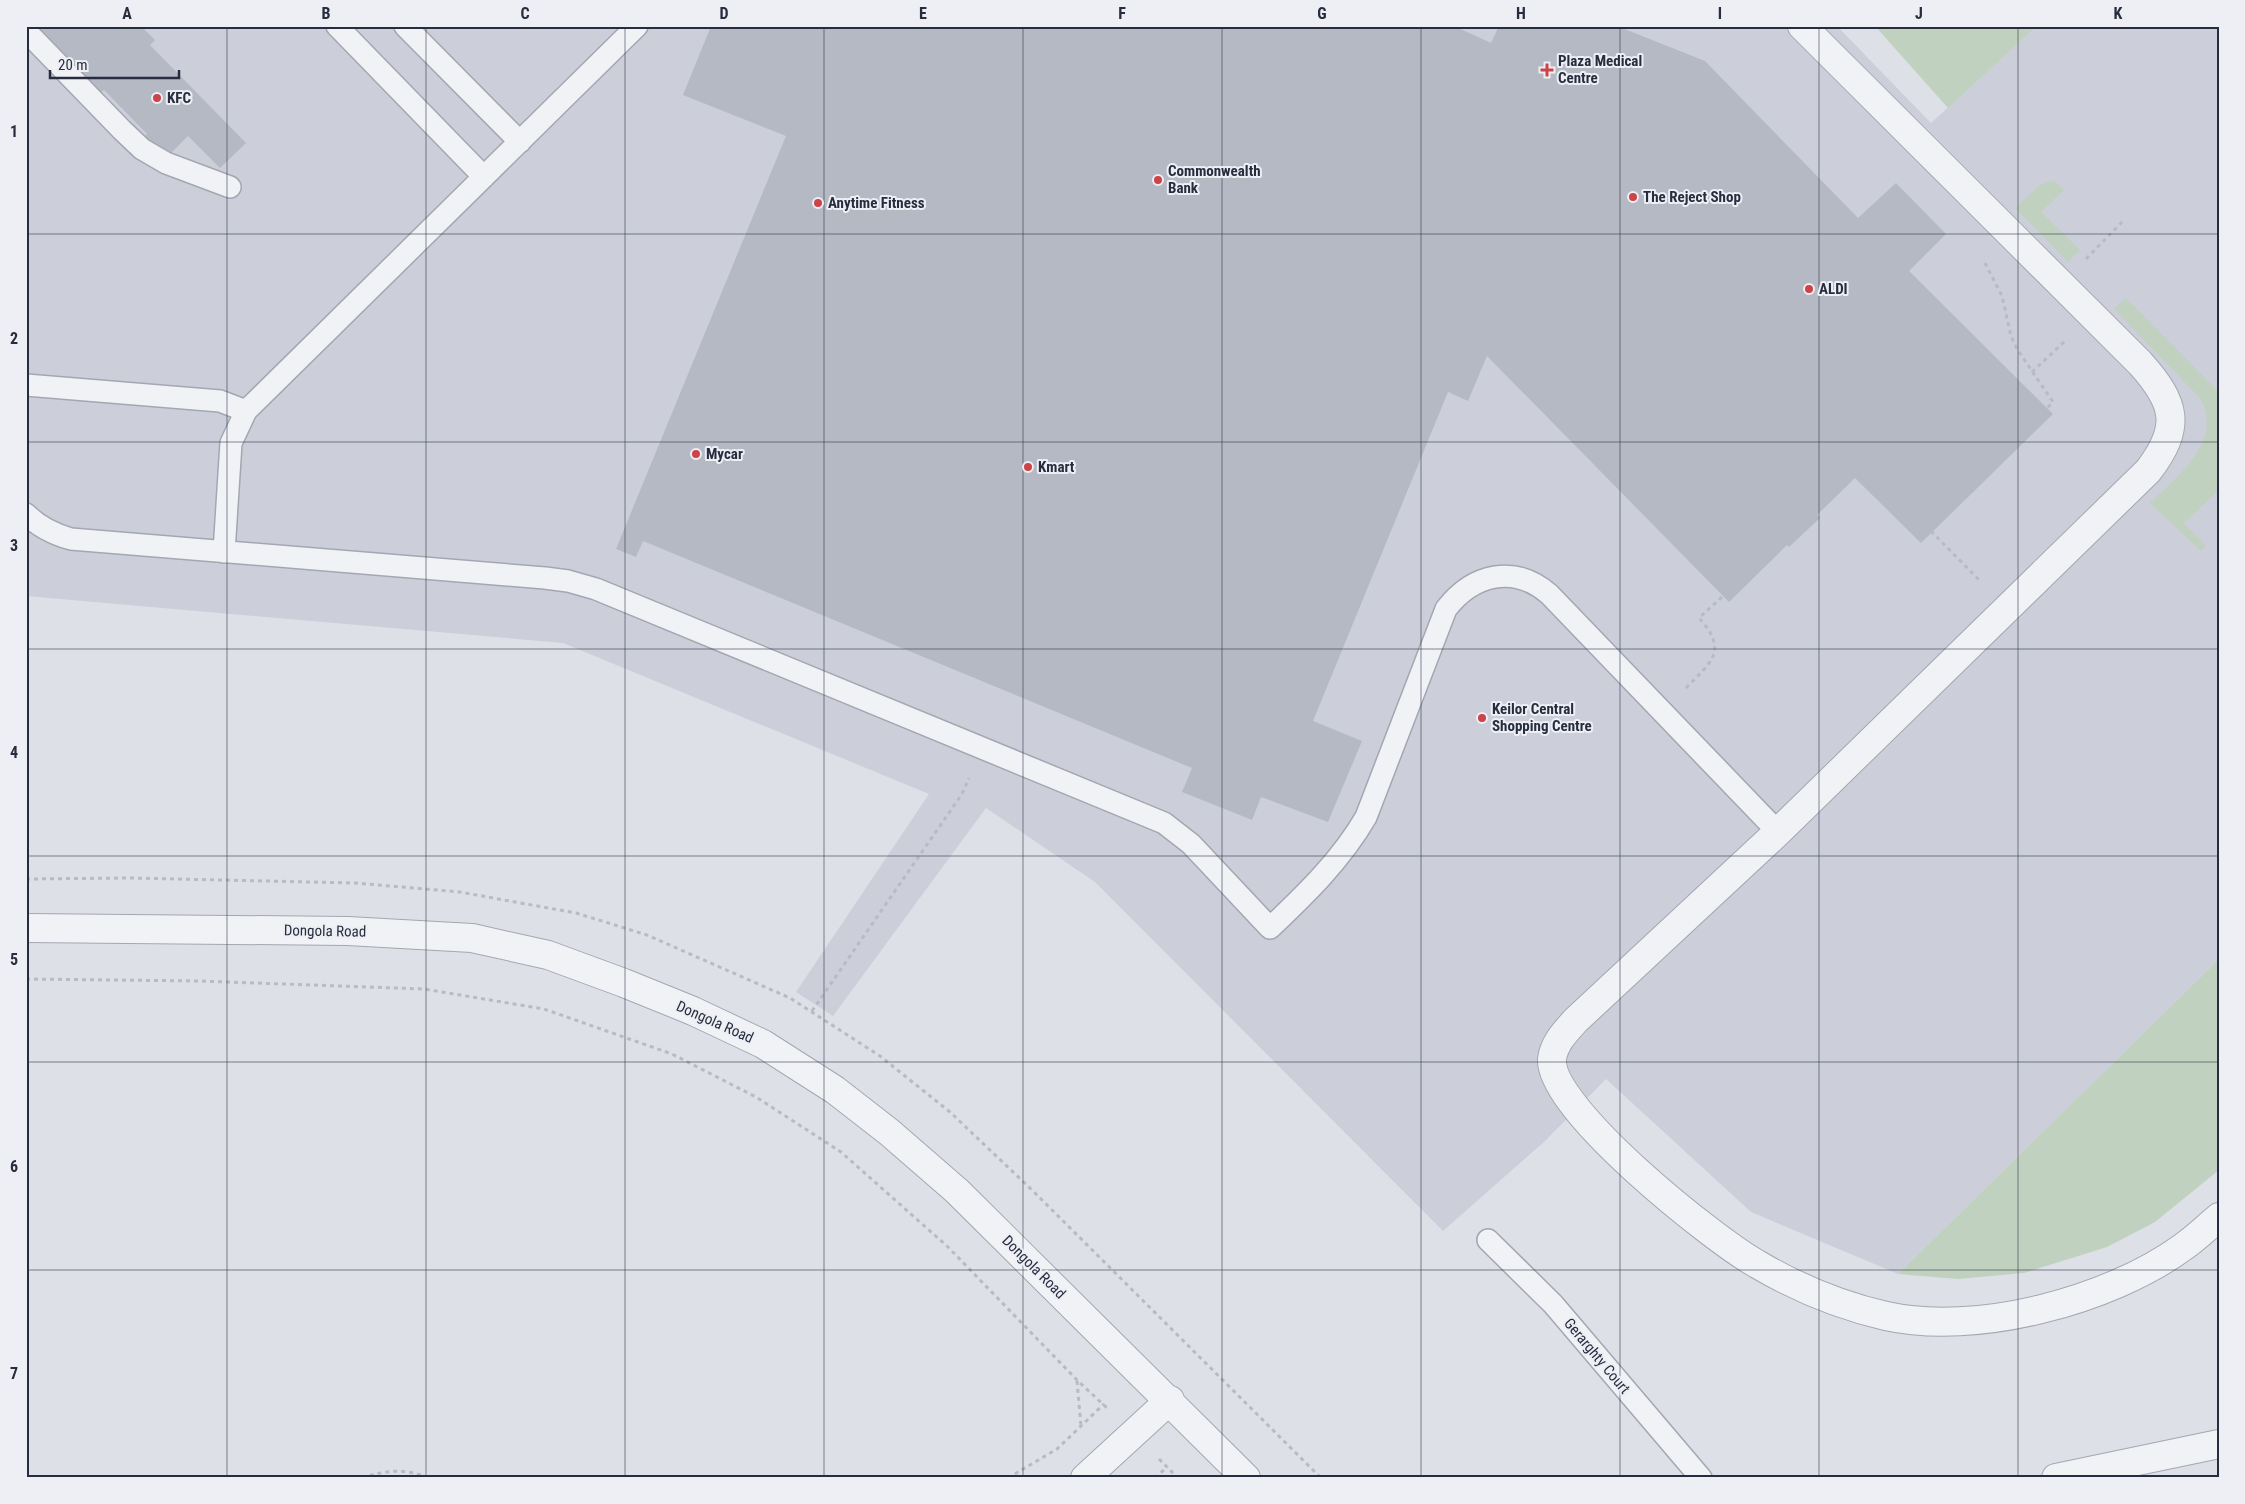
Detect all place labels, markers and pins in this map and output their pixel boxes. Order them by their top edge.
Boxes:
place label: Plaza Medical Centre [1558,52,1642,87]
marker: Plaza Medical Centre [1540,63,1554,77]
place label: KFC [167,89,191,107]
marker: KFC [151,92,163,104]
place label: Commonwealth Bank [1168,162,1261,197]
marker: Commonwealth Bank [1152,174,1164,186]
place label: The Reject Shop [1643,188,1741,206]
marker: The Reject Shop [1627,191,1639,203]
place label: Anytime Fitness [828,194,925,212]
marker: Anytime Fitness [812,197,824,209]
place label: ALDI [1819,280,1848,298]
marker: ALDI [1803,283,1815,295]
place label: Mycar [706,445,743,463]
marker: Mycar [690,448,702,460]
place label: Kmart [1038,458,1075,476]
marker: Kmart [1022,461,1034,473]
place label: Keilor Central Shopping Centre [1492,700,1592,735]
marker: Keilor Central Shopping Centre [1476,712,1488,724]

